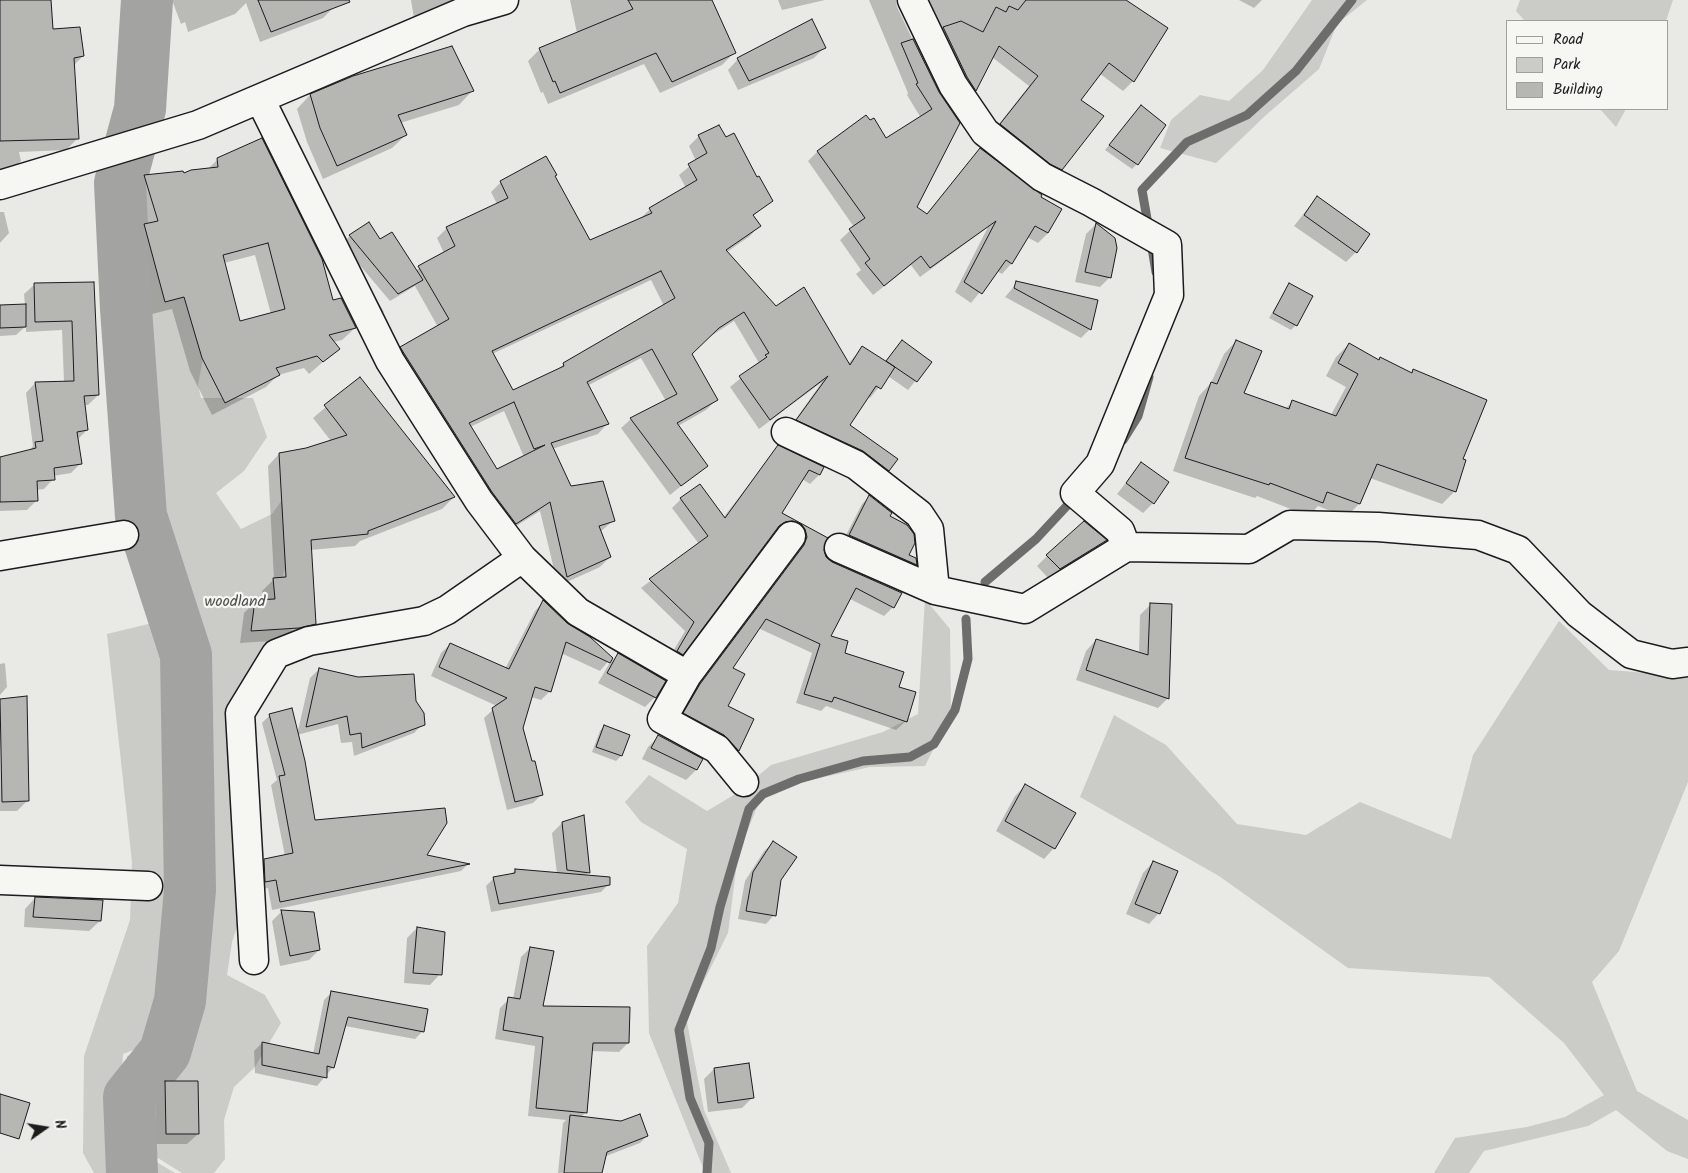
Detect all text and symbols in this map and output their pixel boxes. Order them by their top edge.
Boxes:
legend [1506,20,1668,110]
text: Road [1553,28,1583,52]
text: Park [1553,53,1580,77]
text: Building [1553,78,1603,102]
park label: woodland [204,593,266,613]
north arrow [20,1103,70,1153]
text: N [48,1118,71,1131]

